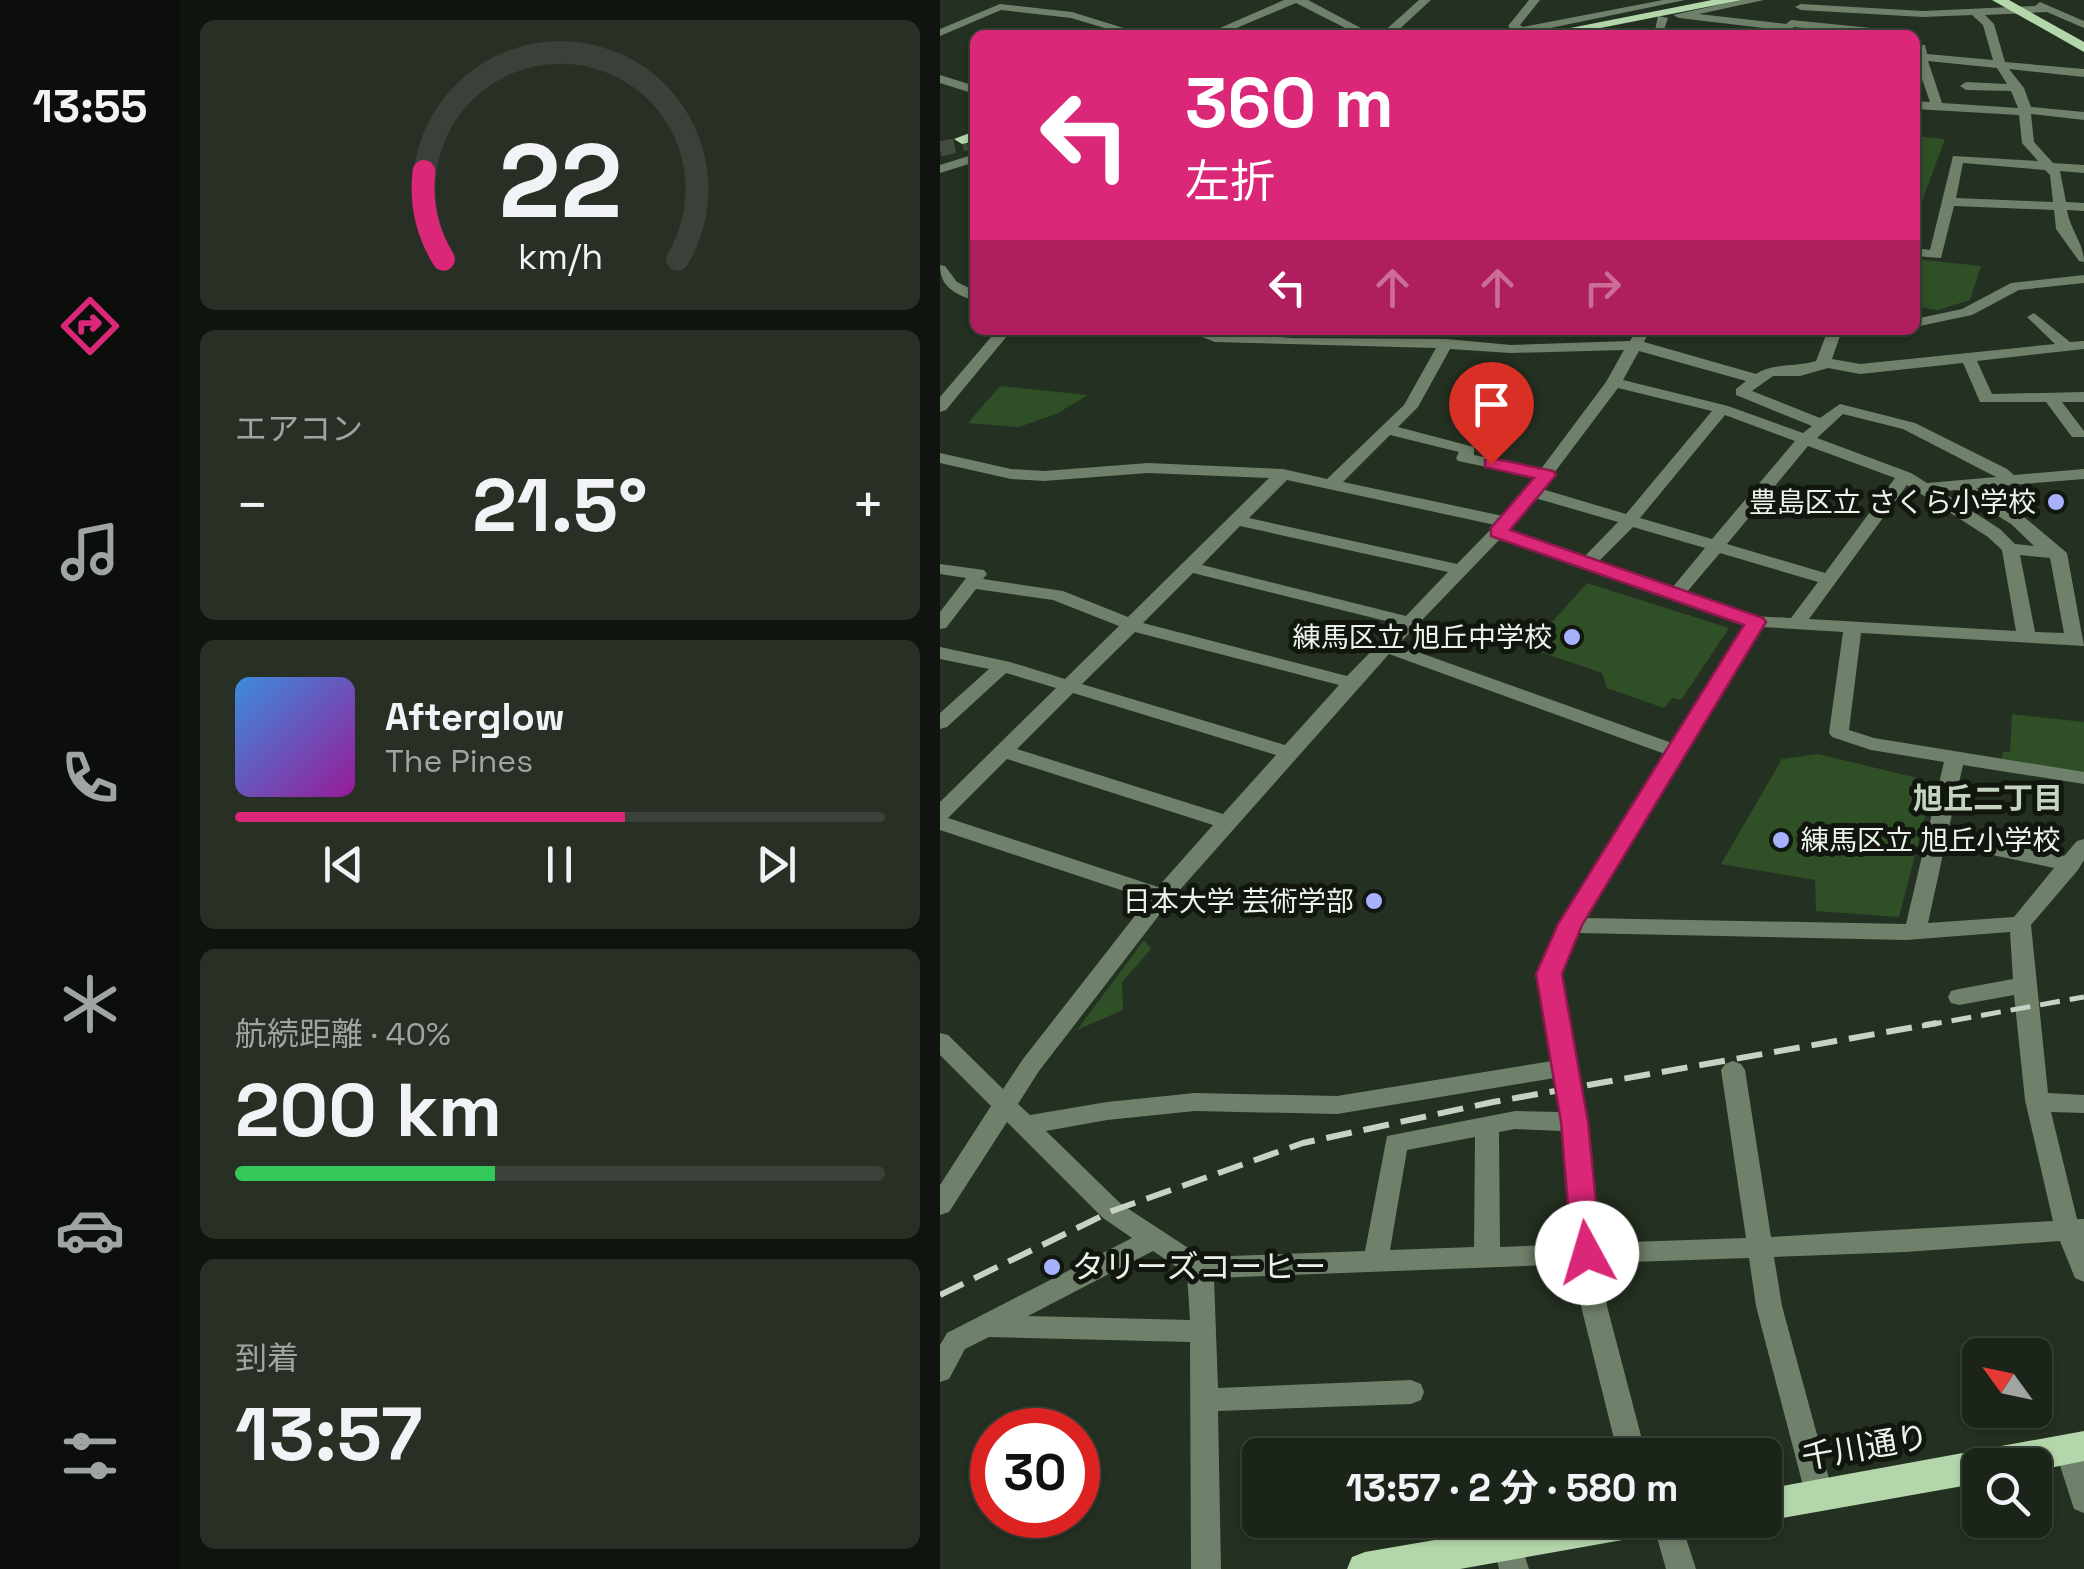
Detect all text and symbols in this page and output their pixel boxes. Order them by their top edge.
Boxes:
text: 360 m [1185,58,1394,147]
icon: left [1020,70,1150,200]
text: 13:55 [32,78,148,135]
text: 22 [498,115,622,247]
text: 左折 [1185,153,1275,210]
text: km/h [517,234,603,279]
icon: left [1260,260,1315,315]
icon: ahead [1365,260,1420,315]
icon: ahead [1470,260,1525,315]
icon: right [1575,260,1630,315]
icon: directions [55,291,125,361]
pin [1449,362,1534,465]
icon: arrive [1464,377,1519,432]
text: エアコン [235,409,363,449]
text: 21.5° [472,457,648,553]
text: − [235,470,269,540]
text: + [851,470,885,540]
place label: 豊島区立 さくら小学校 [1749,484,2036,520]
marker: 豊島区立 さくら小学校 [2045,491,2067,513]
icon: music [55,517,125,587]
place label: 練馬区立 旭丘中学校 [1293,619,1552,655]
marker: 練馬区立 旭丘中学校 [1561,626,1583,648]
text: Afterglow [385,693,565,741]
text: The Pines [385,741,533,781]
icon: phone [55,743,125,813]
district label: 旭丘二丁目 [1913,779,2063,818]
place label: 練馬区立 旭丘小学校 [1801,822,2060,858]
marker: 練馬区立 旭丘小学校 [1770,829,1792,851]
icon: previous [316,837,371,892]
icon: pause [532,837,587,892]
icon: next [749,837,804,892]
place label: 日本大学 芸術学部 [1123,883,1354,919]
marker: 日本大学 芸術学部 [1363,890,1385,912]
icon: climate [55,969,125,1039]
text: 航続距離 · 40% [235,1014,451,1054]
text: 200 km [235,1062,502,1158]
icon: car [55,1195,125,1265]
position arrow [1535,1201,1639,1305]
place label: タリーズコーヒー [1072,1247,1326,1287]
marker: タリーズコーヒー [1041,1256,1063,1278]
text: 到着 [235,1338,299,1378]
north arrow [1962,1338,2052,1428]
map controls [1962,1338,2052,1538]
text: 13:57 [235,1386,423,1482]
speed limit sign: 30 [970,1408,1100,1538]
street label: 千川通り [1798,1416,1932,1478]
icon: filters [55,1421,125,1491]
button: search [1962,1448,2052,1538]
text: 13:57 · 2 分 · 580 m [1346,1464,1678,1512]

